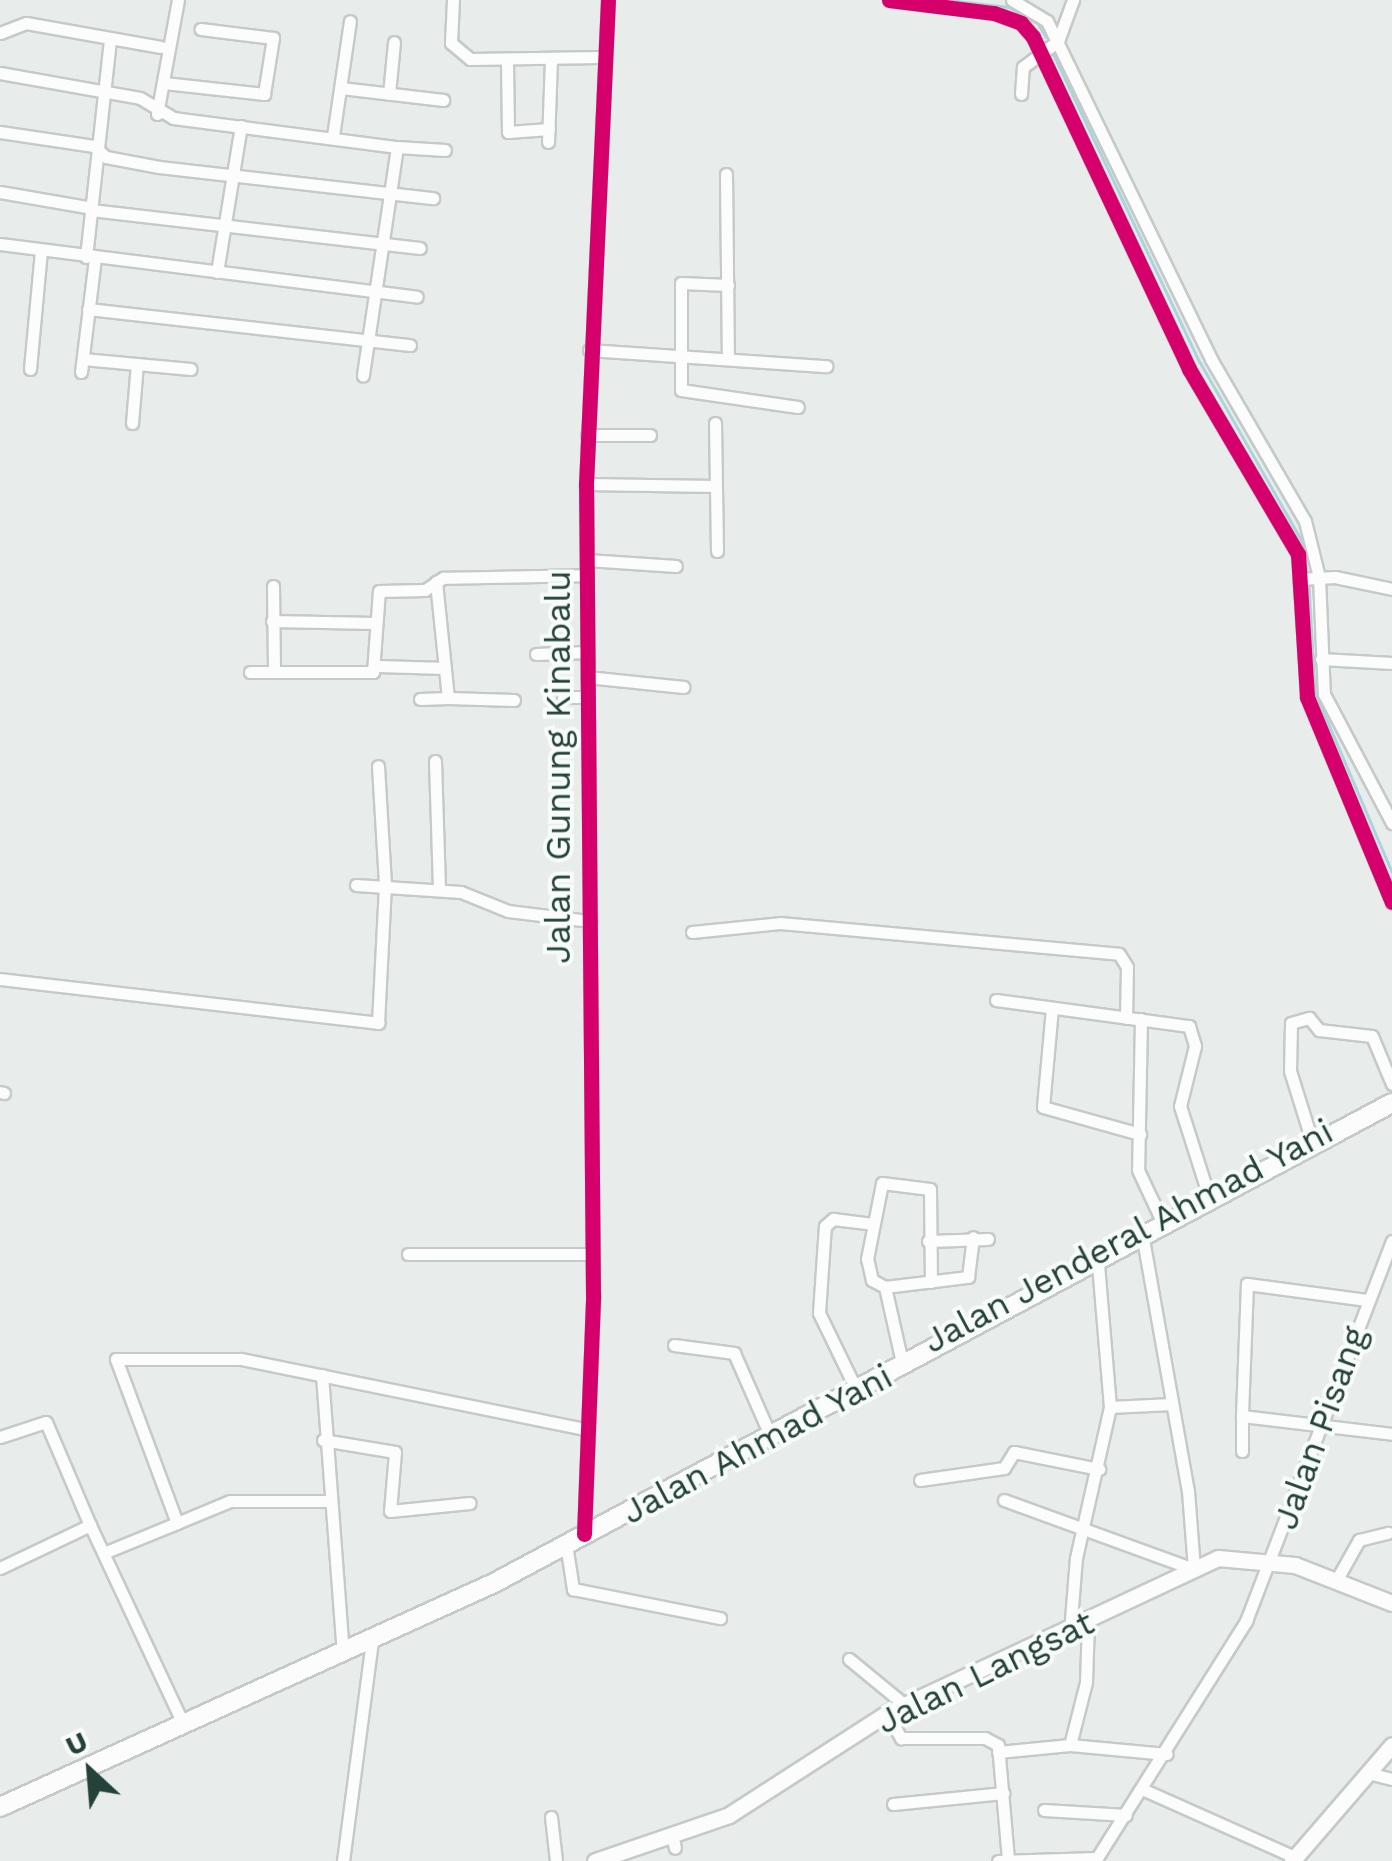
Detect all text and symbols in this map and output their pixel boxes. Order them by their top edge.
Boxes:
street label: Jalan Gunung Kinabalu [537,570,579,964]
street label: Jalan Jenderal Ahmad Yani [914,1109,1342,1363]
street label: Jalan Pisang [1264,1321,1376,1535]
street label: Jalan Ahmad Yani [614,1354,900,1534]
street label: Jalan Langsat [870,1601,1100,1743]
north arrow [40,1721,140,1821]
text: U [60,1724,93,1763]

